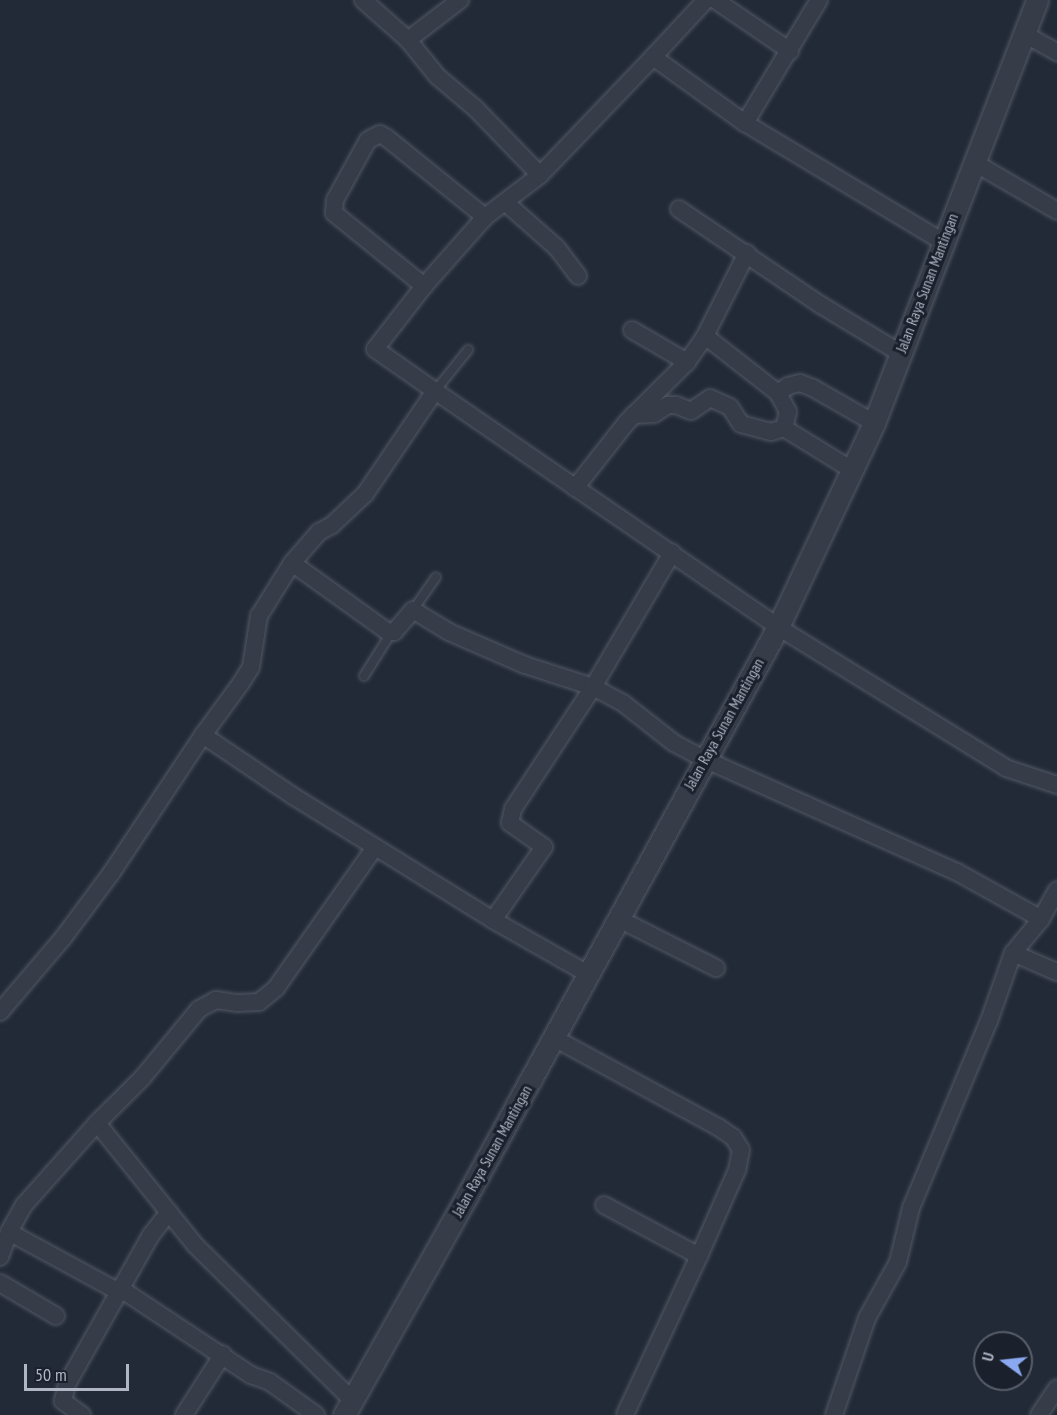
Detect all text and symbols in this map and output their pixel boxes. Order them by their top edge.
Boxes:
street label: Jalan Raya Sunan Mantingan [892,211,962,355]
street label: Jalan Raya Sunan Mantingan [680,655,768,793]
street label: Jalan Raya Sunan Mantingan [448,1082,536,1220]
north arrow [973,1331,1033,1391]
text: U [977,1350,998,1363]
scale bar [27,1352,132,1390]
text: 50 m [35,1363,67,1386]

